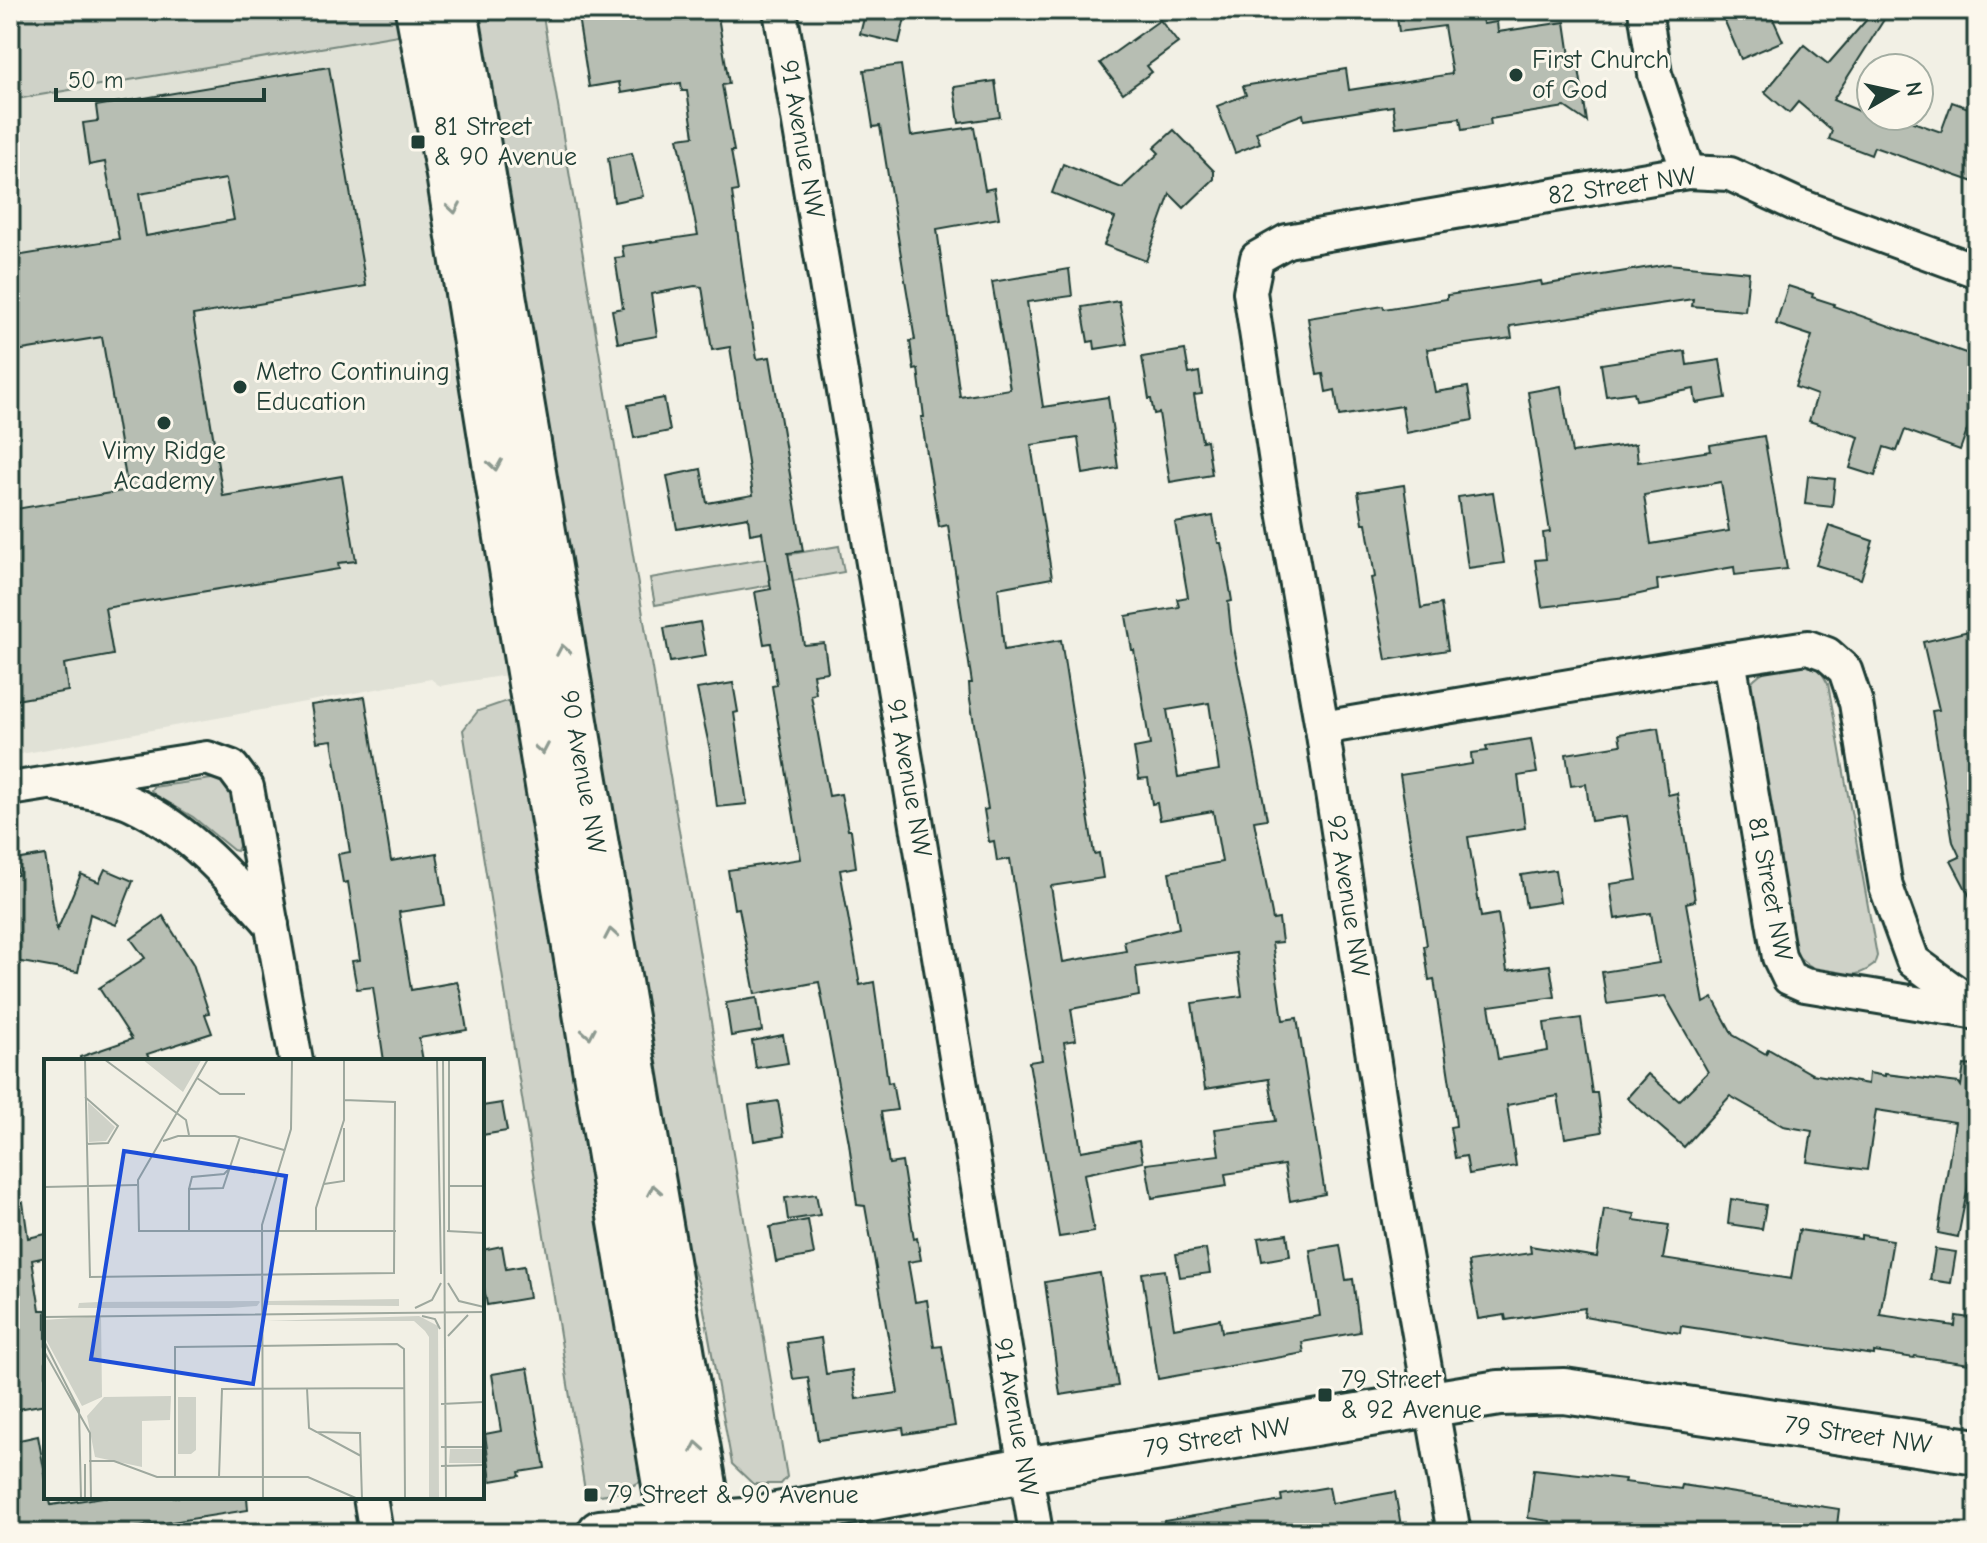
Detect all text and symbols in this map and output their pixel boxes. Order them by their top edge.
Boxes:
place label: First Church of God [1532,45,1669,105]
scale bar [56,52,264,102]
north arrow [1855,52,1935,132]
street label: 91 Avenue NW [773,57,831,221]
text: 50 m [68,66,124,94]
marker: First Church of God [1507,66,1525,84]
text: N [1900,80,1928,98]
place label: 81 Street & 90 Avenue [434,112,577,172]
marker: 81 Street & 90 Avenue [409,133,427,151]
street label: 82 Street NW [1546,161,1698,211]
one-way arrow [445,201,462,215]
place label: Metro Continuing Education [256,357,450,417]
marker: Metro Continuing Education [231,378,249,396]
marker: Vimy Ridge Academy [155,414,173,432]
place label: Vimy Ridge Academy [102,436,226,496]
one-way arrow [486,458,503,471]
one-way arrow [555,643,572,657]
street label: 90 Avenue NW [554,688,612,857]
street label: 91 Avenue NW [880,696,938,860]
one-way arrow [532,742,549,756]
street label: 92 Avenue NW [1320,813,1376,980]
street label: 81 Street NW [1741,815,1799,964]
one-way arrow [603,927,620,941]
one-way arrow [580,1026,597,1040]
inset map [44,1059,484,1499]
one-way arrow [646,1183,663,1197]
street label: 91 Avenue NW [987,1335,1045,1499]
place label: 79 Street & 92 Avenue [1341,1365,1482,1425]
marker: 79 Street & 92 Avenue [1316,1386,1334,1404]
street label: 79 Street NW [1783,1410,1934,1460]
street label: 79 Street NW [1141,1412,1293,1464]
one-way arrow [689,1440,706,1453]
place label: 79 Street & 90 Avenue [607,1480,858,1510]
marker: 79 Street & 90 Avenue [582,1486,600,1504]

